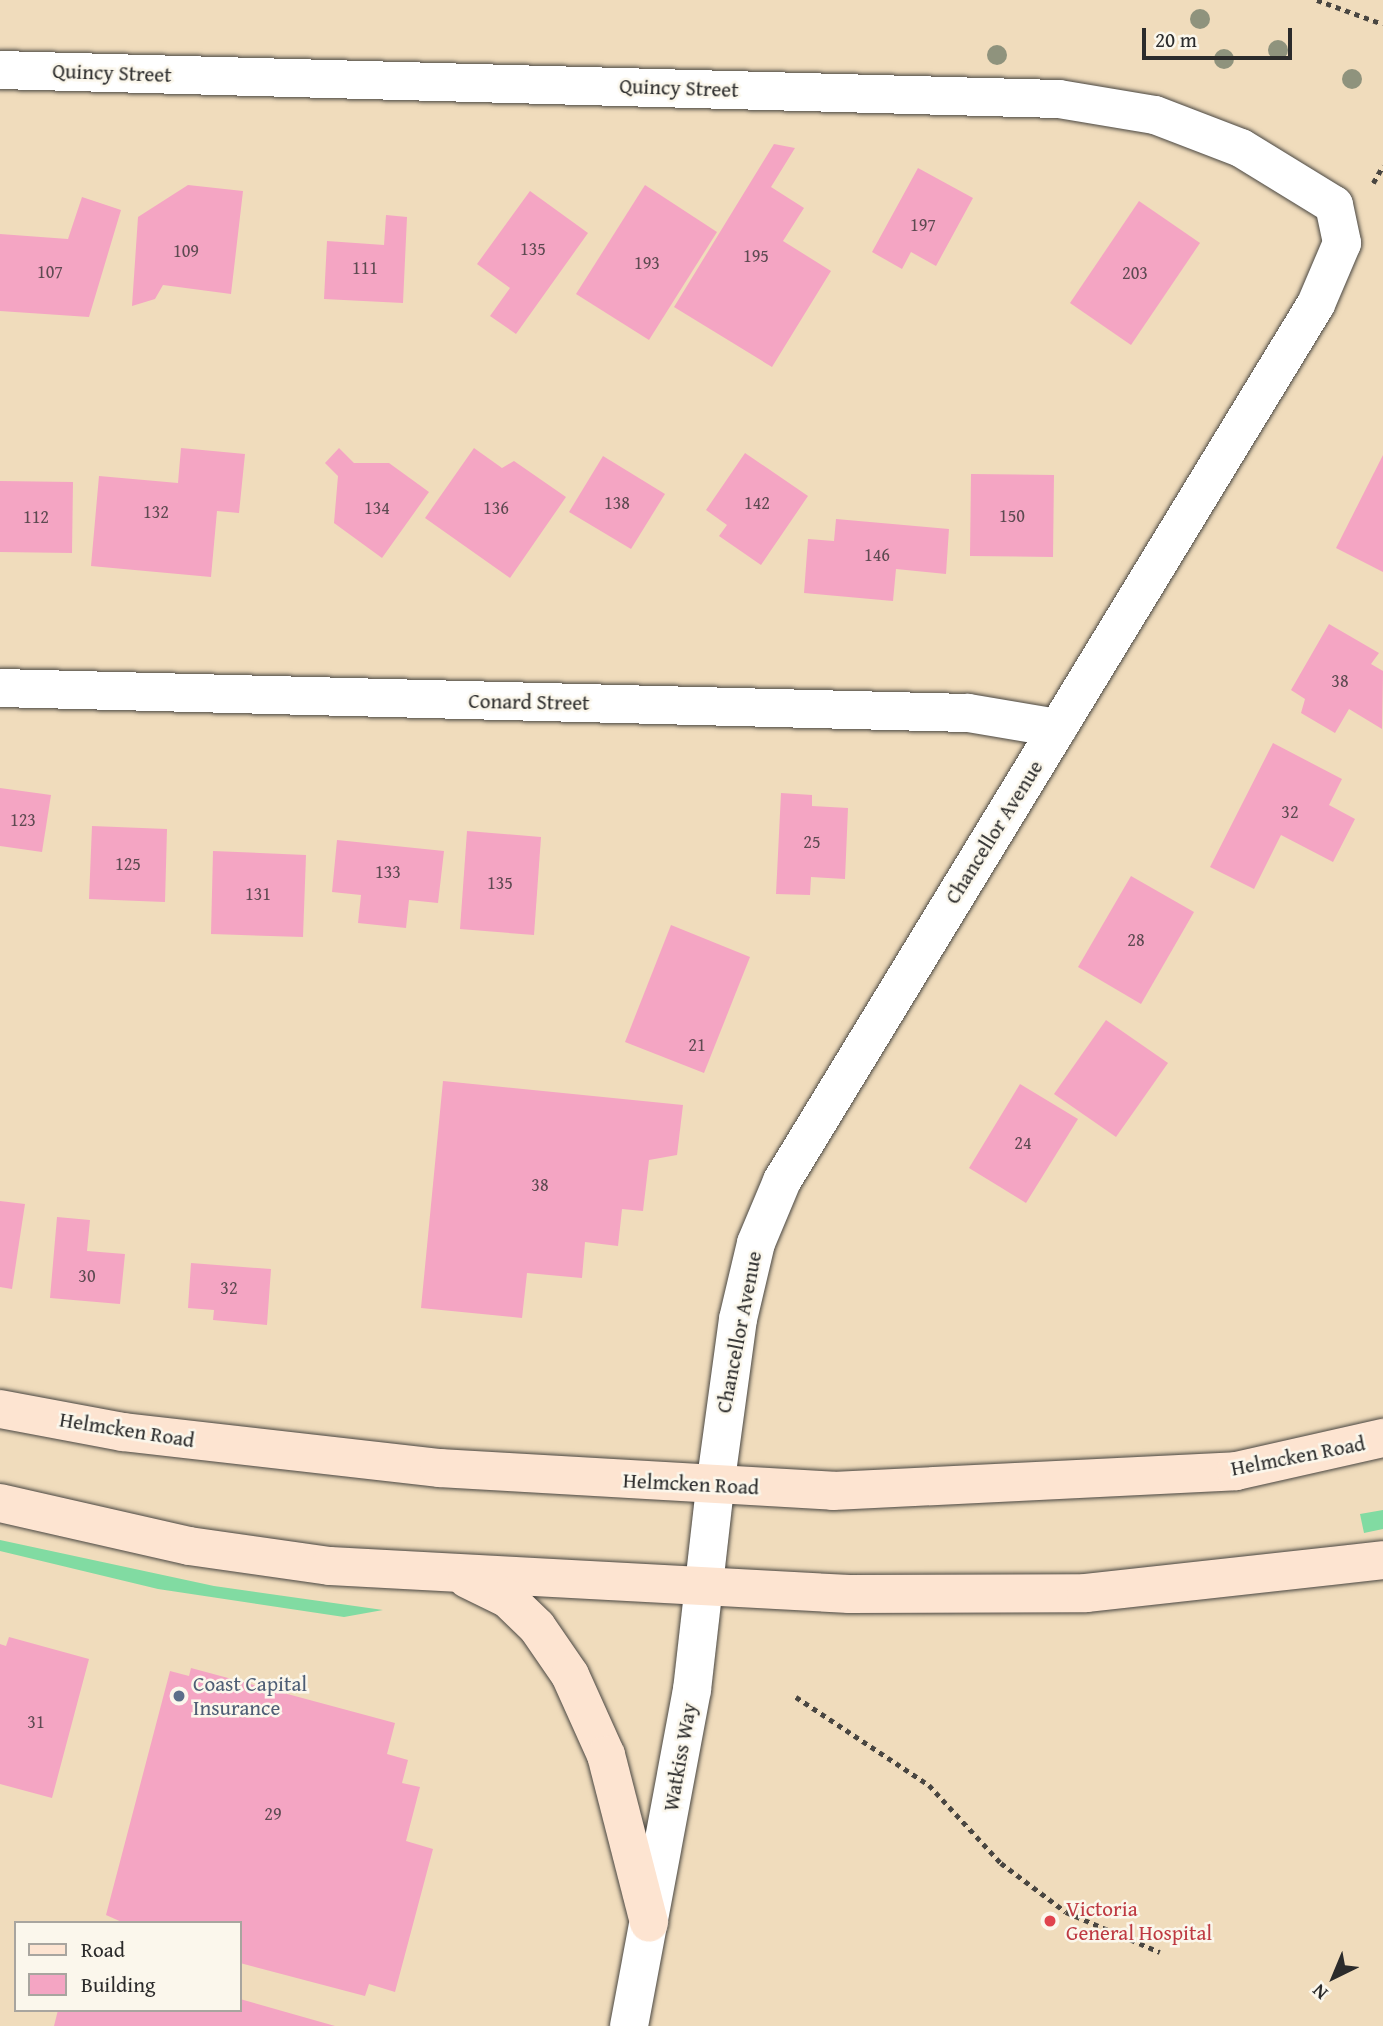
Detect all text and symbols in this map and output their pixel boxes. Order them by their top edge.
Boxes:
scale bar [1145,14,1296,58]
text: 20 m [1155,24,1197,55]
street label: Quincy Street [52,58,172,88]
street label: Quincy Street [619,73,739,103]
house number: 197 [910,214,936,236]
house number: 135 [520,238,546,260]
house number: 109 [173,240,199,262]
house number: 195 [743,245,769,267]
house number: 193 [634,252,660,274]
house number: 111 [352,257,378,279]
house number: 107 [37,261,63,283]
house number: 203 [1122,262,1148,284]
house number: 138 [604,492,630,514]
house number: 142 [744,492,770,514]
house number: 134 [364,497,390,519]
house number: 136 [483,497,509,519]
house number: 132 [143,501,169,523]
house number: 150 [999,505,1025,527]
house number: 112 [23,506,49,528]
house number: 146 [864,544,890,566]
house number: 38 [1331,670,1349,692]
street label: Conard Street [468,688,590,716]
street label: Chancellor Avenue [940,756,1048,908]
house number: 32 [1281,801,1299,823]
house number: 123 [10,809,36,831]
house number: 25 [803,831,821,853]
house number: 125 [115,853,141,875]
house number: 133 [375,861,401,883]
house number: 135 [487,872,513,894]
house number: 131 [245,883,271,905]
house number: 28 [1127,929,1145,951]
house number: 21 [688,1034,706,1056]
house number: 24 [1014,1132,1032,1154]
house number: 38 [531,1174,549,1196]
street label: Chancellor Avenue [711,1249,767,1415]
house number: 30 [78,1265,96,1287]
house number: 32 [220,1277,238,1299]
street label: Helmcken Road [58,1407,196,1453]
street label: Helmcken Road [1229,1431,1367,1481]
street label: Helmcken Road [622,1468,760,1500]
place label: Coast Capital Insurance [193,1671,307,1721]
marker: Coast Capital Insurance [171,1688,187,1704]
street label: Watkiss Way [658,1701,702,1813]
house number: 31 [27,1711,45,1733]
house number: 29 [264,1803,282,1825]
place label: Victoria General Hospital [1066,1896,1212,1946]
marker: Victoria General Hospital [1040,1911,1060,1931]
legend [14,1921,242,2012]
text: Road [81,1934,125,1965]
north arrow [1299,1942,1369,2012]
text: Building [81,1969,155,2000]
text: N [1305,1978,1334,2007]

